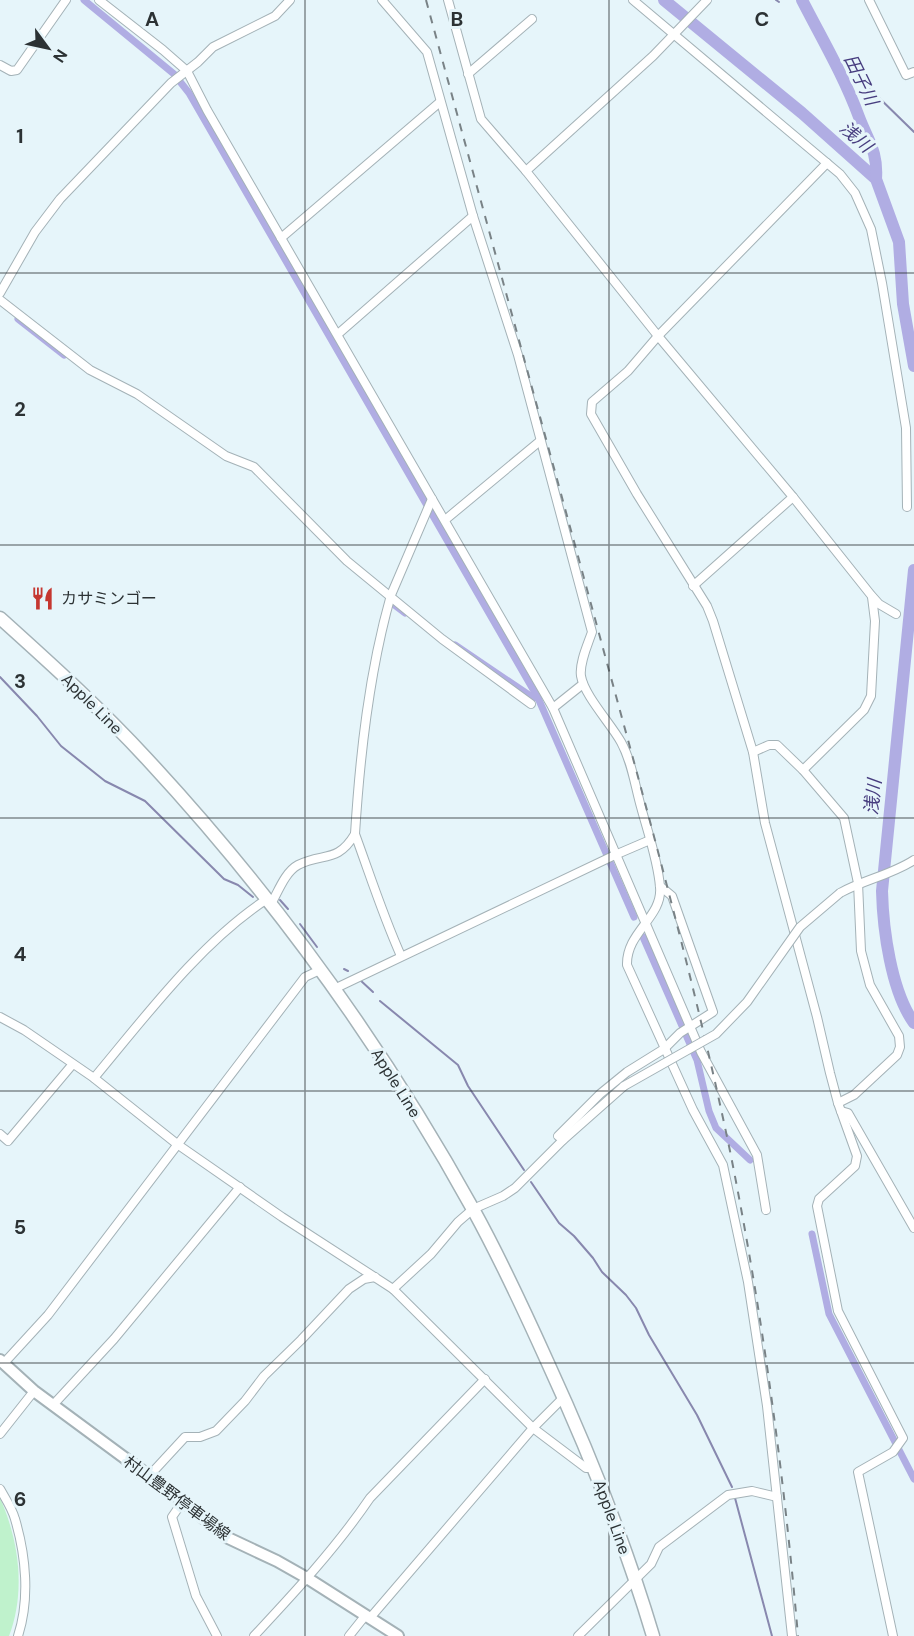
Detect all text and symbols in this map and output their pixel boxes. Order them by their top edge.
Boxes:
text: A [145,6,159,32]
text: B [451,6,463,32]
text: C [755,6,769,32]
north arrow [18,18,78,78]
text: N [48,45,72,67]
water label: 田子川 [838,50,884,111]
water label: 浅川 [835,116,879,159]
text: 1 [16,123,24,149]
text: 2 [14,396,26,422]
restaurant icon: カサミンゴー [30,585,56,611]
place label: カサミンゴー [61,588,157,609]
text: 3 [14,668,26,694]
street label: Apple Line [57,669,127,739]
water label: 浅川 [859,776,887,816]
text: 4 [14,941,27,967]
street label: Apple Line [366,1044,426,1122]
text: 5 [14,1214,26,1240]
street label: 村山豊野停車場線 [120,1451,234,1545]
street label: Apple Line [589,1477,635,1557]
text: 6 [14,1486,26,1512]

